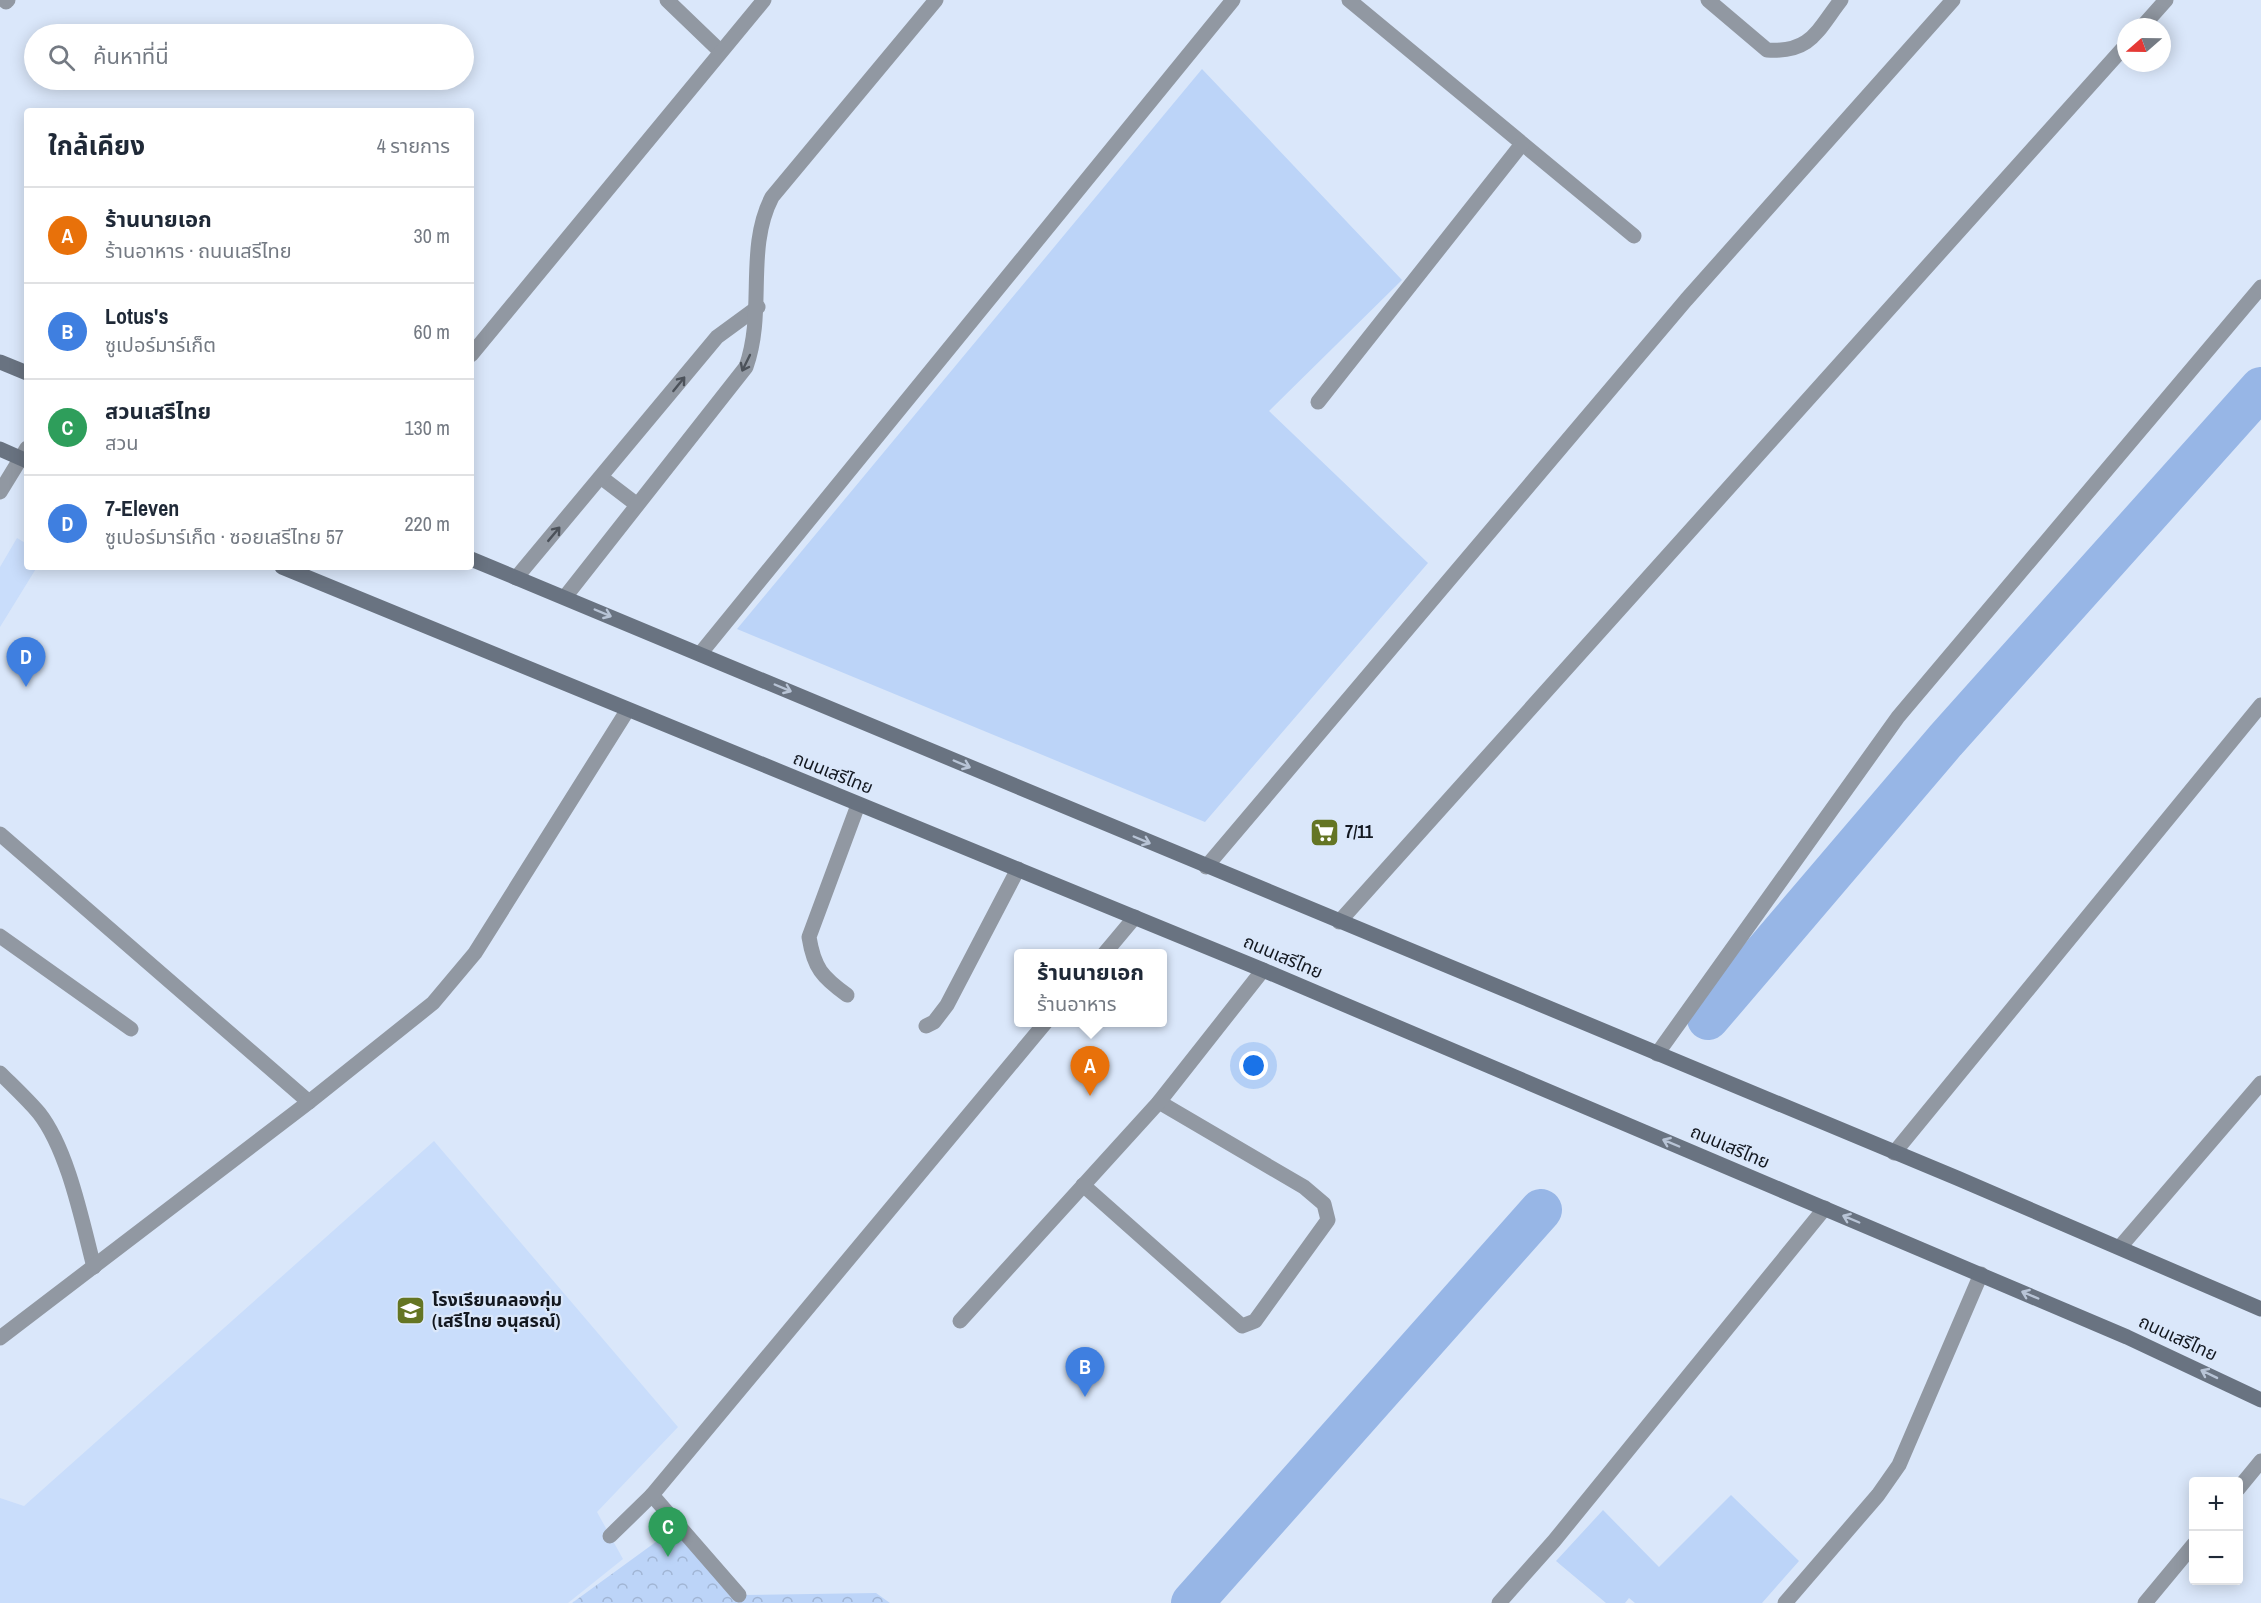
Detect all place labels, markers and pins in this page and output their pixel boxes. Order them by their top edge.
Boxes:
pin: D [6,638,46,687]
supermarket icon: 7/11 [1308,816,1340,848]
place label: 7/11 [1345,819,1374,844]
pin: A [1070,1046,1110,1096]
place label: โรงเรียนคลองกุ่ม (เสรีไทย อนุสรณ์) [432,1287,562,1333]
school or university icon: โรงเรียนคลองกุ่ม (เสรีไทย อนุสรณ์) [395,1294,427,1326]
pin: B [1066,1348,1104,1397]
pin: C [648,1508,688,1557]

